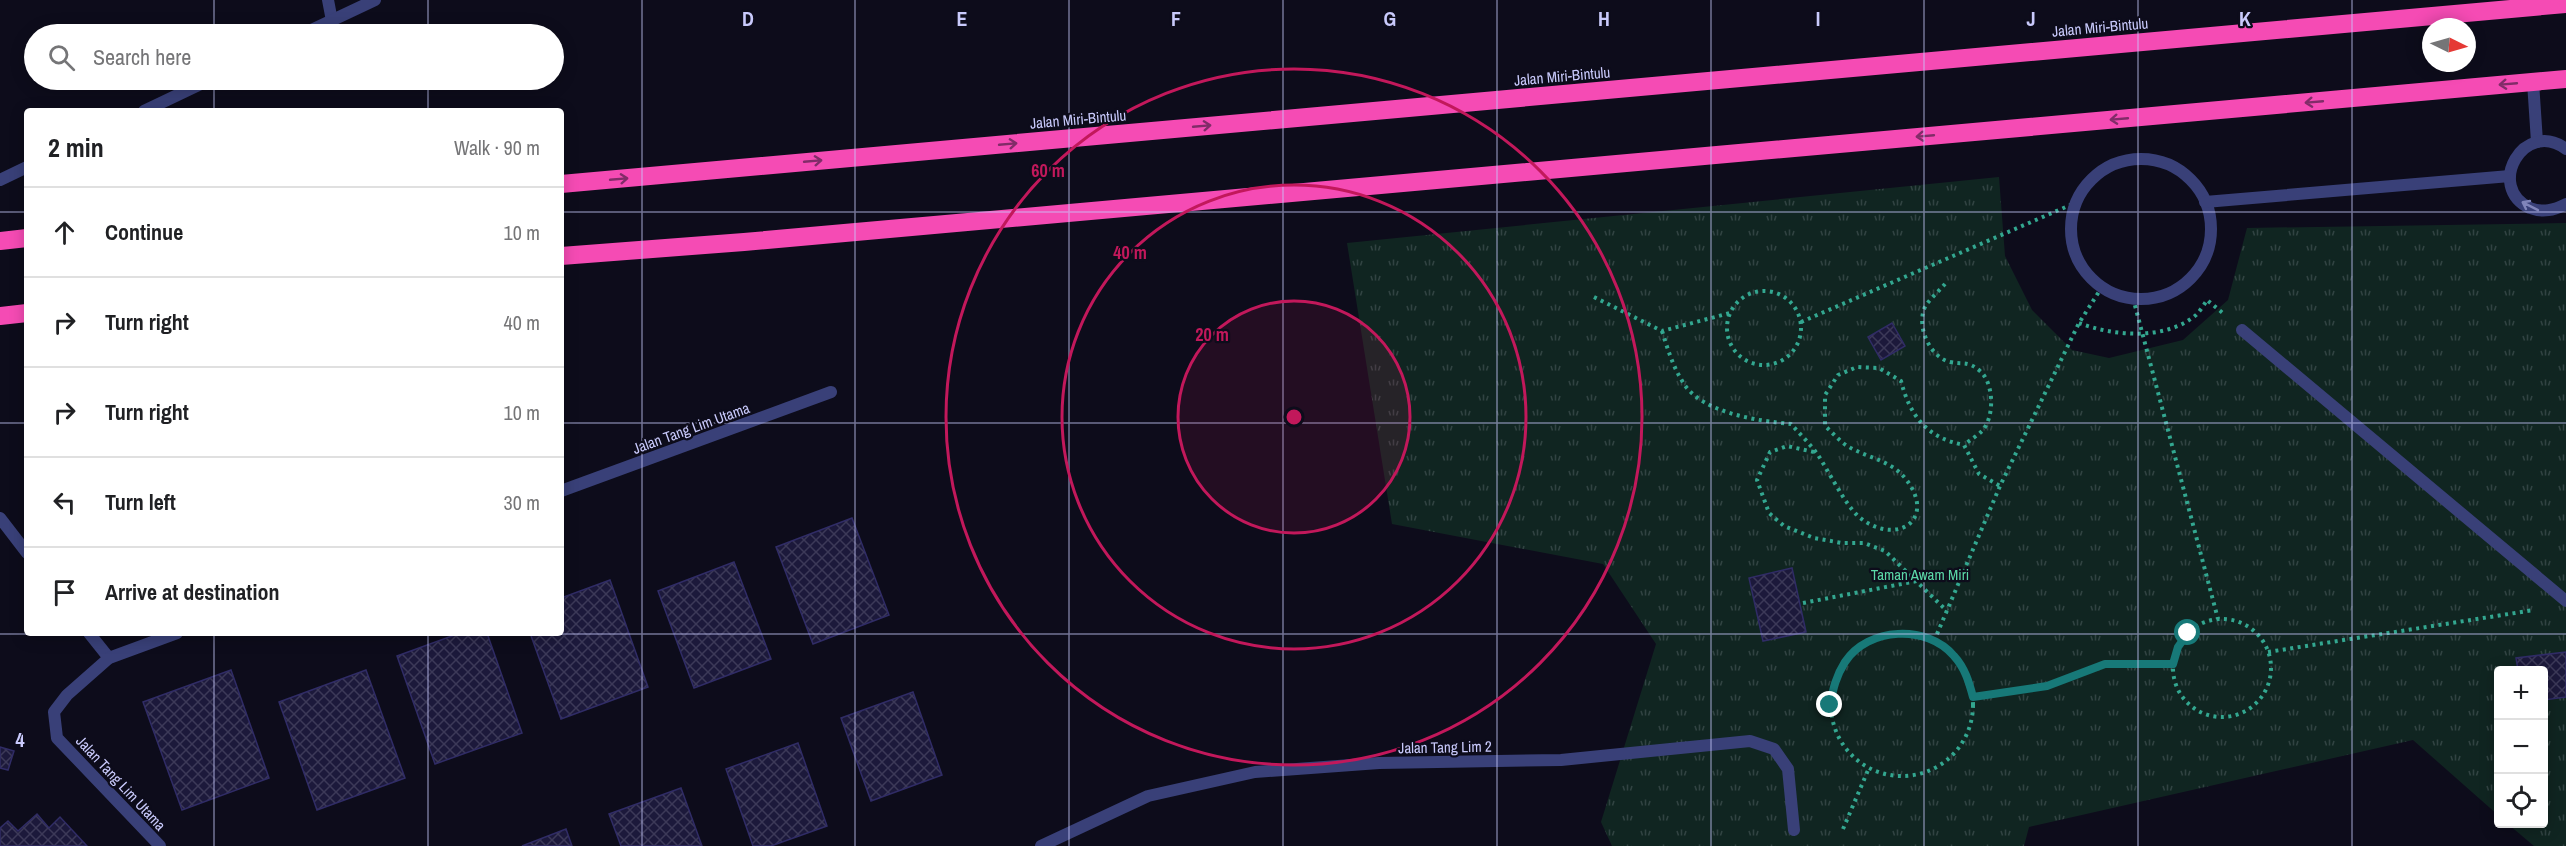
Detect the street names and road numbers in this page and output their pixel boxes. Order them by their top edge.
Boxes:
street label: Jalan Miri-Bintulu [2051,12,2149,42]
street label: Jalan Miri-Bintulu [1513,61,1611,91]
street label: Jalan Miri-Bintulu [1029,104,1127,134]
street label: Jalan Tang Lim Utama [630,397,753,459]
street label: Jalan Tang Lim Utama [71,731,171,835]
street label: Jalan Tang Lim 2 [1398,736,1492,758]

